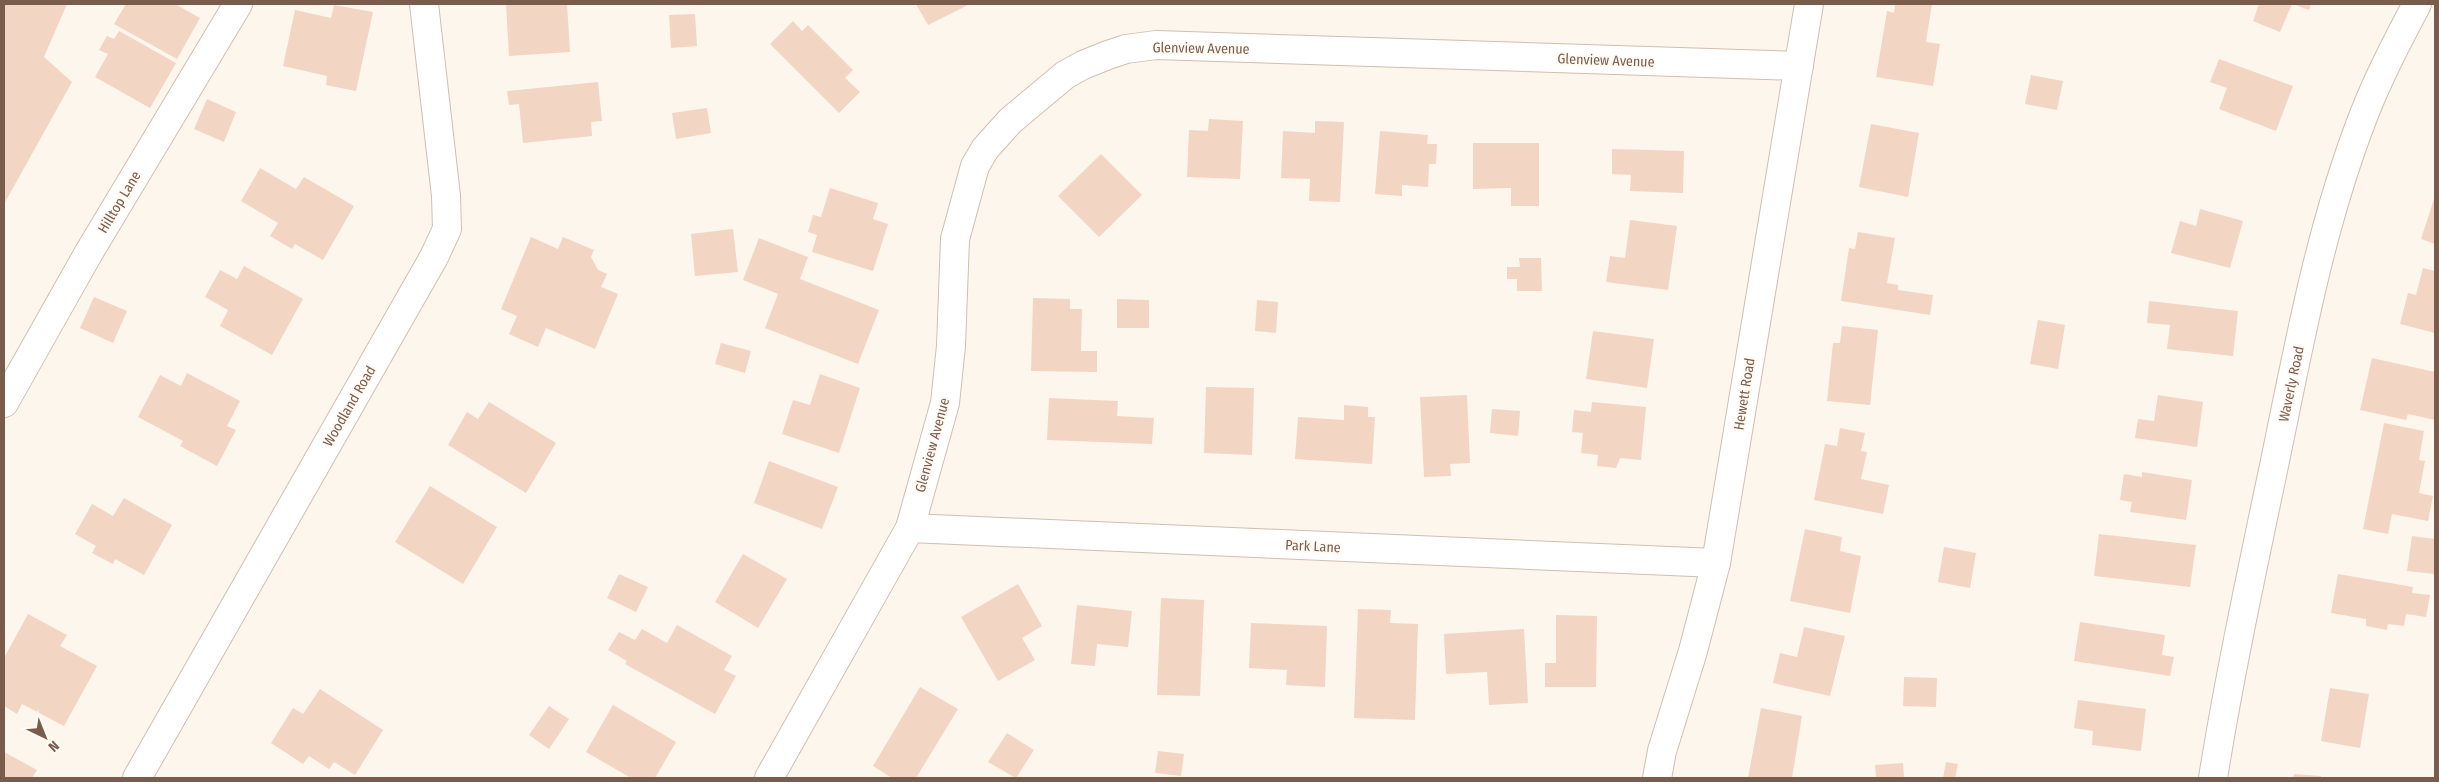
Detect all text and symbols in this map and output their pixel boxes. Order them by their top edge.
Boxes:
street label: Glenview Avenue [1152,39,1250,58]
street label: Glenview Avenue [1557,50,1655,71]
street label: Hilltop Lane [94,168,145,236]
street label: Waverly Road [2275,345,2308,423]
street label: Hewett Road [1730,357,1759,431]
street label: Woodland Road [320,363,379,450]
street label: Glenview Avenue [912,396,953,494]
street label: Park Lane [1285,537,1341,556]
north arrow [20,712,70,762]
text: N [45,737,62,755]

